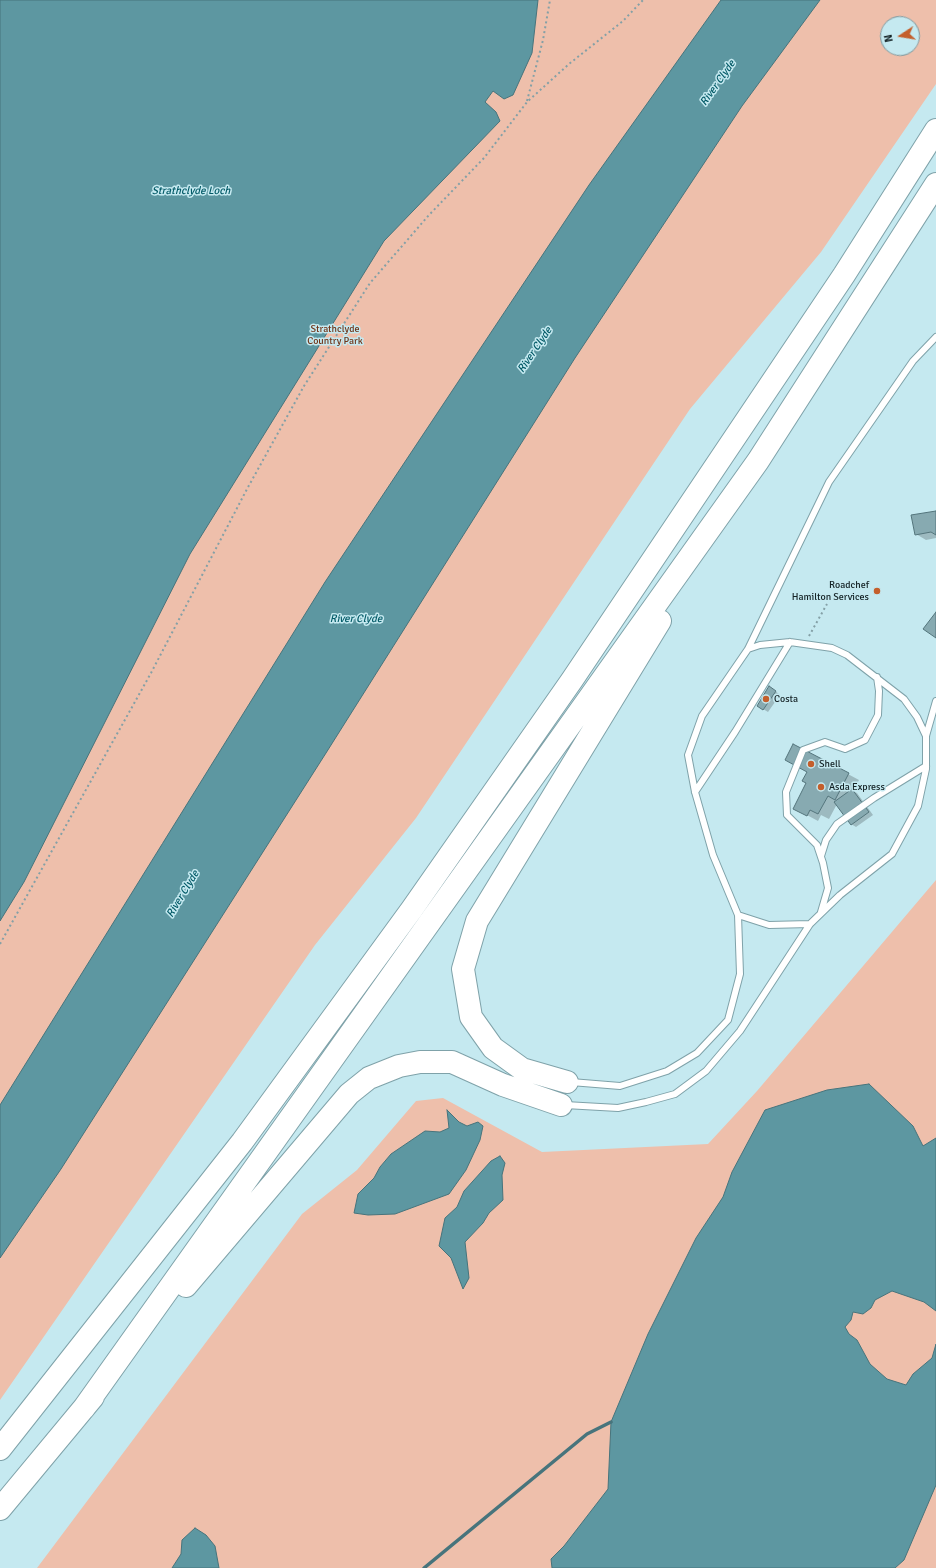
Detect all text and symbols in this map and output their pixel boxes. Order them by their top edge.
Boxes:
north arrow [880,16,920,56]
text: N [882,33,896,43]
water label: River Clyde [698,58,738,108]
water label: Strathclyde Loch [152,184,230,198]
park label: Strathclyde Country Park [307,323,363,346]
water label: River Clyde [515,325,555,375]
place label: Roadchef Hamilton Services [792,579,869,602]
marker: Roadchef Hamilton Services [872,586,882,596]
water label: River Clyde [330,612,382,626]
place label: Costa [774,693,798,705]
marker: Costa [761,694,771,704]
place label: Shell [819,758,841,770]
marker: Shell [806,759,816,769]
place label: Asda Express [829,781,885,793]
marker: Asda Express [816,782,826,792]
water label: River Clyde [164,868,202,920]

